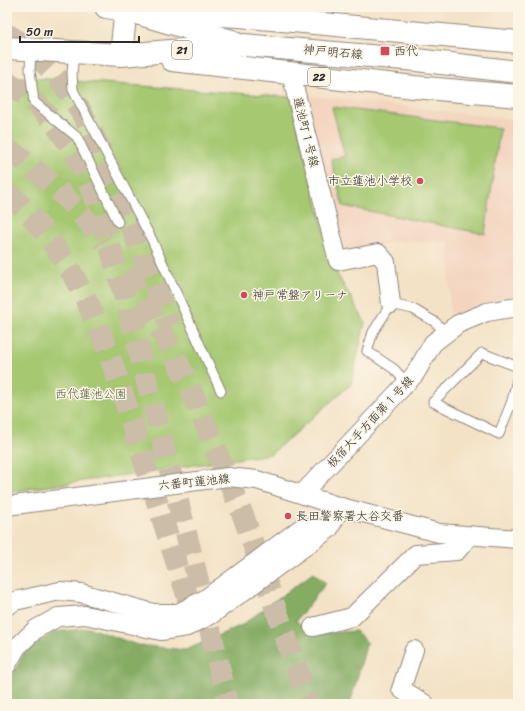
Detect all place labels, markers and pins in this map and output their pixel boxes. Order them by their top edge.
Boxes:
place label: 西代 [394,40,418,62]
marker: 西代 [379,45,391,57]
place label: 市立蓮池小学校 [328,170,412,192]
marker: 市立蓮池小学校 [415,176,425,186]
place label: 神戸常盤アリーナ [252,284,348,306]
marker: 神戸常盤アリーナ [239,290,249,300]
place label: 長田警察署大谷交番 [296,505,404,527]
marker: 長田警察署大谷交番 [283,511,293,521]

